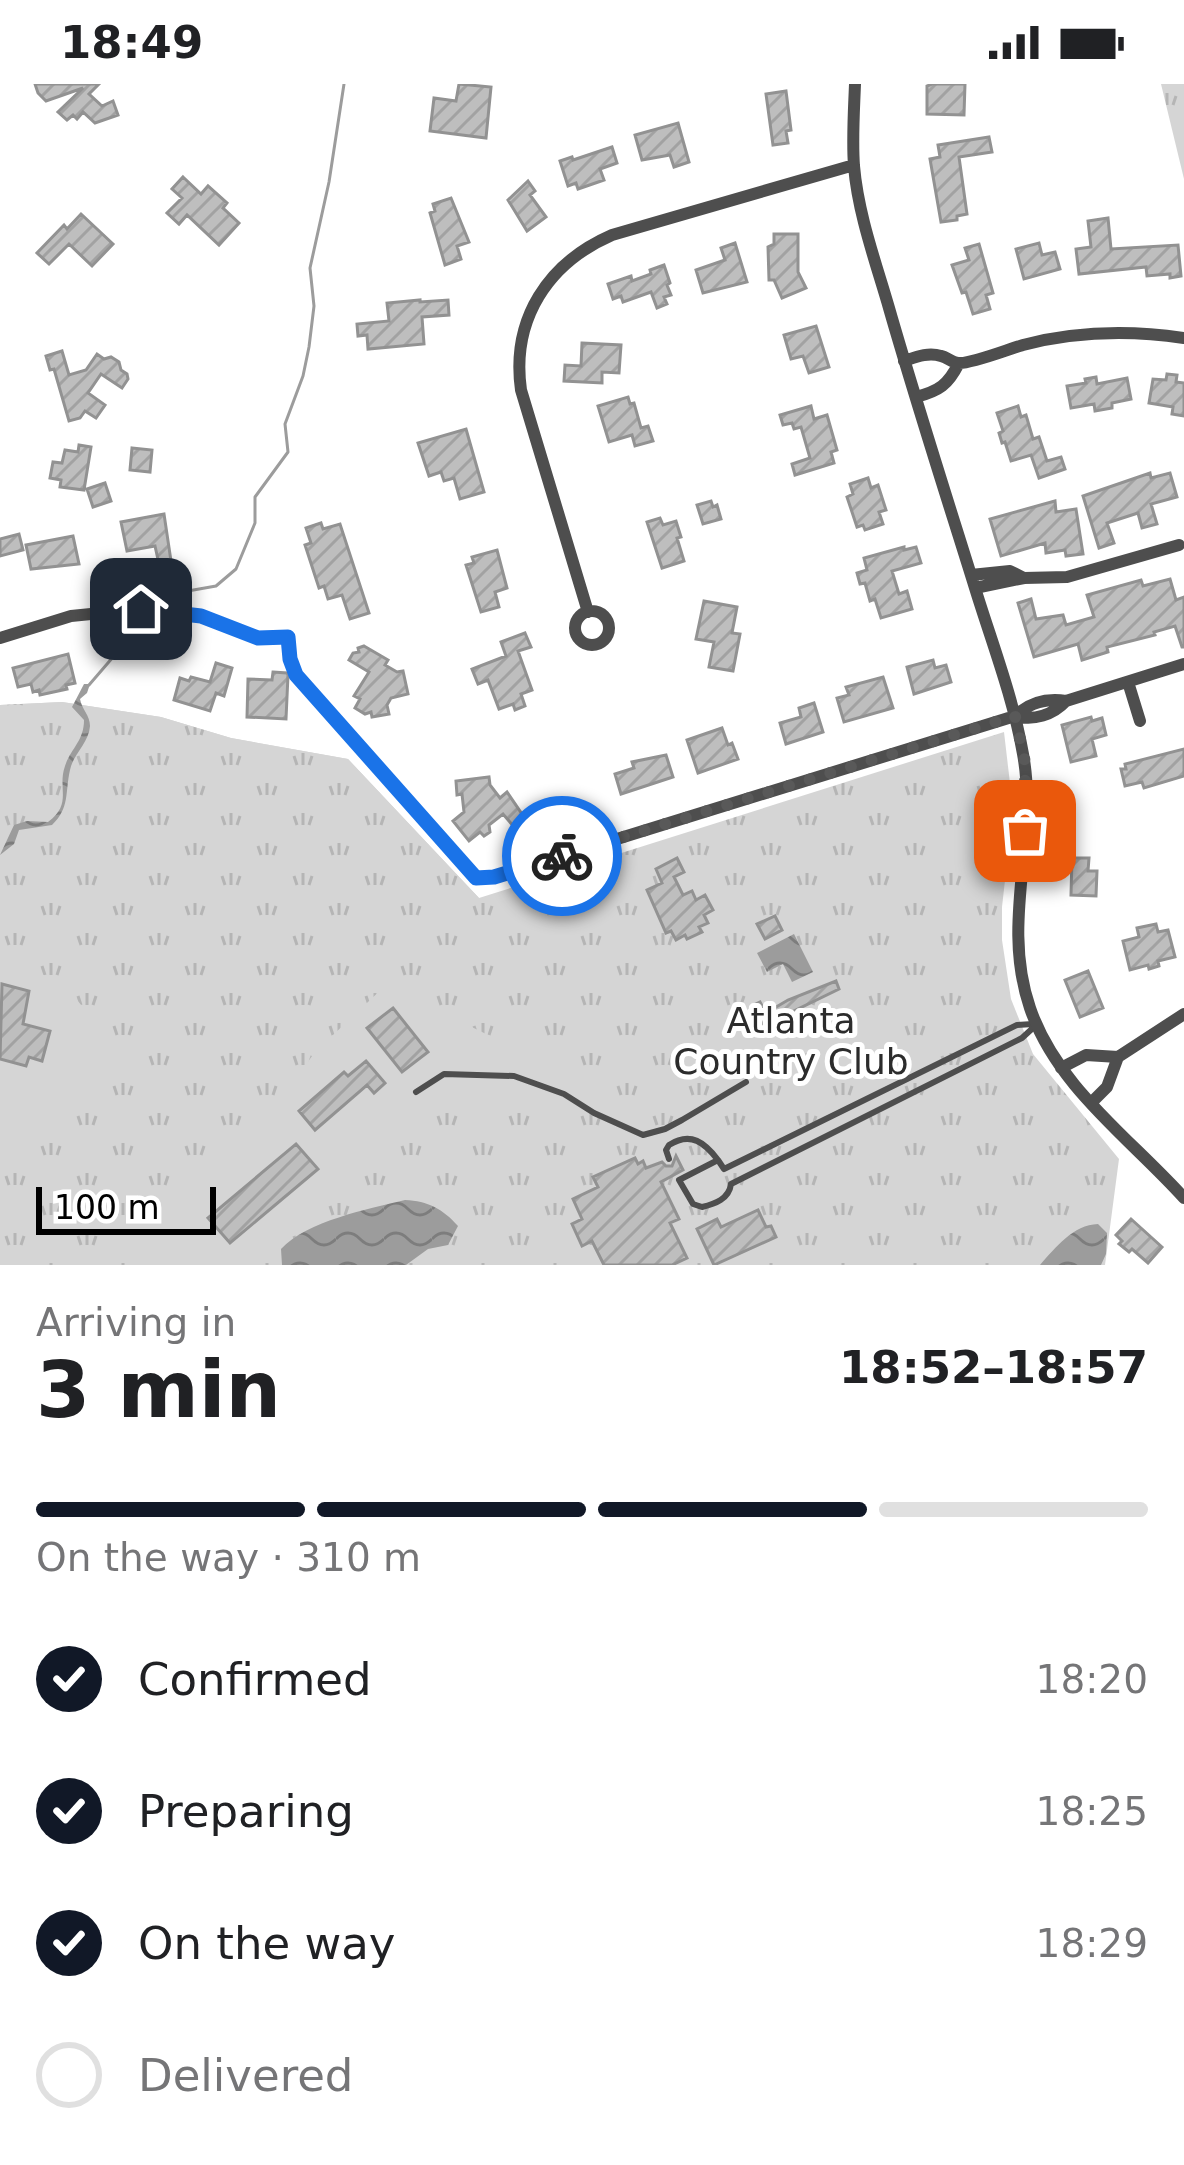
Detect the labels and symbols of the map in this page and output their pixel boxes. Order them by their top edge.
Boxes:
pin [90,558,192,660]
pin [974,780,1076,882]
courier [502,796,622,916]
park label: Atlanta Country Club [673,1000,909,1082]
scale bar [36,1181,216,1234]

